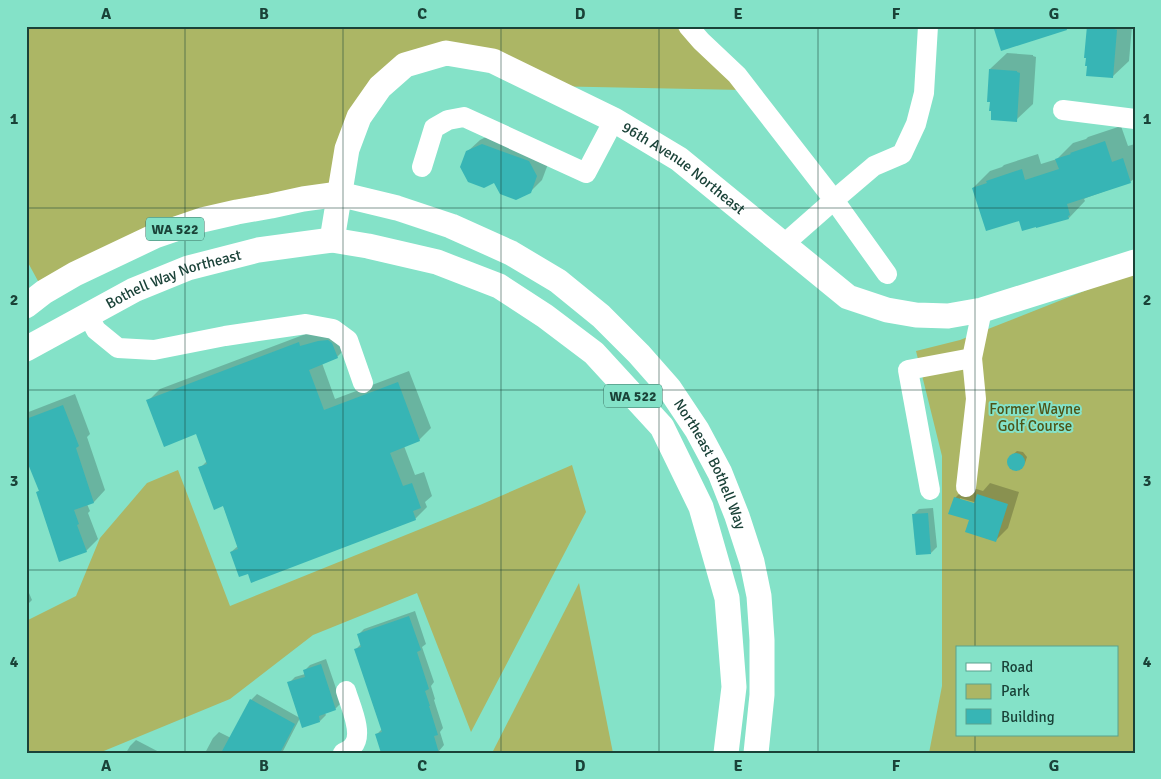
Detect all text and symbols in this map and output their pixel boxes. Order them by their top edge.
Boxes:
text: A [101,4,112,24]
text: B [259,4,269,24]
text: C [417,4,427,24]
text: D [575,4,586,24]
text: E [733,4,743,24]
text: F [892,4,901,24]
text: G [1049,4,1059,24]
text: 1 [10,109,19,129]
text: 1 [1143,109,1152,129]
street label: 96th Avenue Northeast [619,118,749,218]
road number: WA 522 [146,218,204,240]
street label: Bothell Way Northeast [102,246,243,313]
text: 2 [10,290,18,310]
text: 2 [1143,290,1151,310]
road number: WA 522 [604,384,662,408]
street label: Northeast Bothell Way [670,396,750,532]
park label: Former Wayne Golf Course [989,400,1081,435]
text: 3 [10,471,18,491]
text: 3 [1143,471,1151,491]
legend [956,646,1118,736]
text: 4 [10,652,19,672]
text: 4 [1143,652,1152,672]
text: Road [1001,658,1033,676]
text: Park [1001,682,1030,700]
text: Building [1001,708,1055,726]
text: A [101,756,112,776]
text: B [259,756,269,776]
text: C [417,756,427,776]
text: D [575,756,586,776]
text: E [733,756,743,776]
text: F [892,756,901,776]
text: G [1049,756,1059,776]

